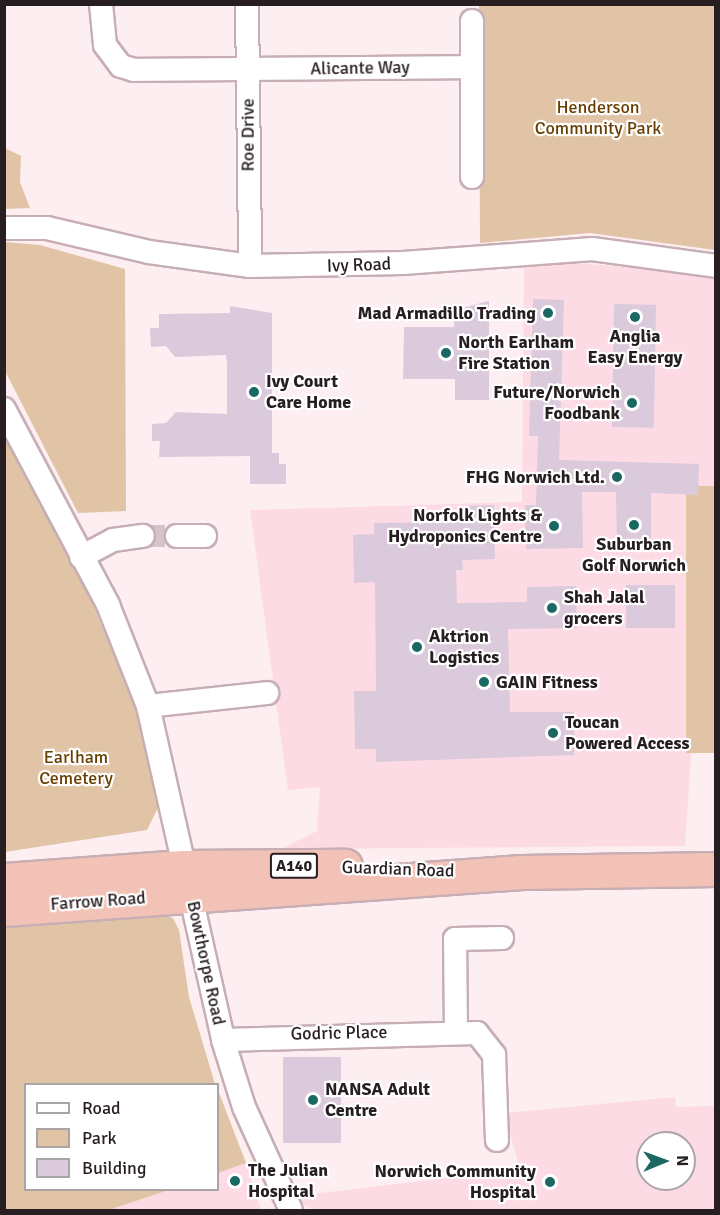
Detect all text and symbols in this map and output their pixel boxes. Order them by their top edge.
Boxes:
street label: Alicante Way [310,56,410,80]
park label: Henderson Community Park [535,97,661,140]
street label: Roe Drive [237,98,259,172]
street label: Ivy Road [326,253,392,277]
place label: Mad Armadillo Trading [357,302,536,324]
marker: Mad Armadillo Trading [541,306,555,320]
marker: Anglia Easy Energy [628,310,642,324]
place label: Anglia Easy Energy [588,326,682,368]
place label: North Earlham Fire Station [458,332,574,374]
marker: North Earlham Fire Station [439,346,453,360]
place label: Ivy Court Care Home [266,371,351,413]
place label: Future/Norwich Foodbank [493,382,620,424]
marker: Ivy Court Care Home [247,385,261,399]
marker: Future/Norwich Foodbank [625,396,639,410]
place label: FHG Norwich Ltd. [466,466,605,488]
marker: FHG Norwich Ltd. [610,470,624,484]
place label: Norfolk Lights & Hydroponics Centre [388,505,542,548]
marker: Suburban Golf Norwich [627,518,641,532]
marker: Norfolk Lights & Hydroponics Centre [547,519,561,533]
place label: Suburban Golf Norwich [582,534,686,576]
place label: Shah Jalal grocers [564,587,645,630]
marker: Shah Jalal grocers [545,601,559,615]
place label: Aktrion Logistics [429,626,499,668]
marker: Aktrion Logistics [410,640,424,654]
place label: GAIN Fitness [496,671,598,693]
marker: GAIN Fitness [477,675,491,689]
place label: Toucan Powered Access [565,712,689,754]
marker: Toucan Powered Access [546,726,560,740]
park label: Earlham Cemetery [39,747,113,789]
road number: A140 [268,853,320,879]
street label: Guardian Road [341,856,455,882]
street label: Farrow Road [50,887,146,915]
street label: Bowthorpe Road [182,899,230,1027]
street label: Godric Place [290,1021,388,1045]
place label: NANSA Adult Centre [325,1079,430,1122]
legend [24,1083,219,1191]
marker: NANSA Adult Centre [306,1093,320,1107]
text: Road [82,1097,121,1119]
text: Park [82,1127,117,1149]
north arrow [636,1131,696,1191]
text: N [672,1155,692,1166]
text: Building [82,1157,146,1179]
place label: The Julian Hospital [248,1160,328,1202]
place label: Norwich Community Hospital [375,1161,536,1204]
marker: The Julian Hospital [226,1172,244,1190]
marker: Norwich Community Hospital [541,1173,559,1191]

